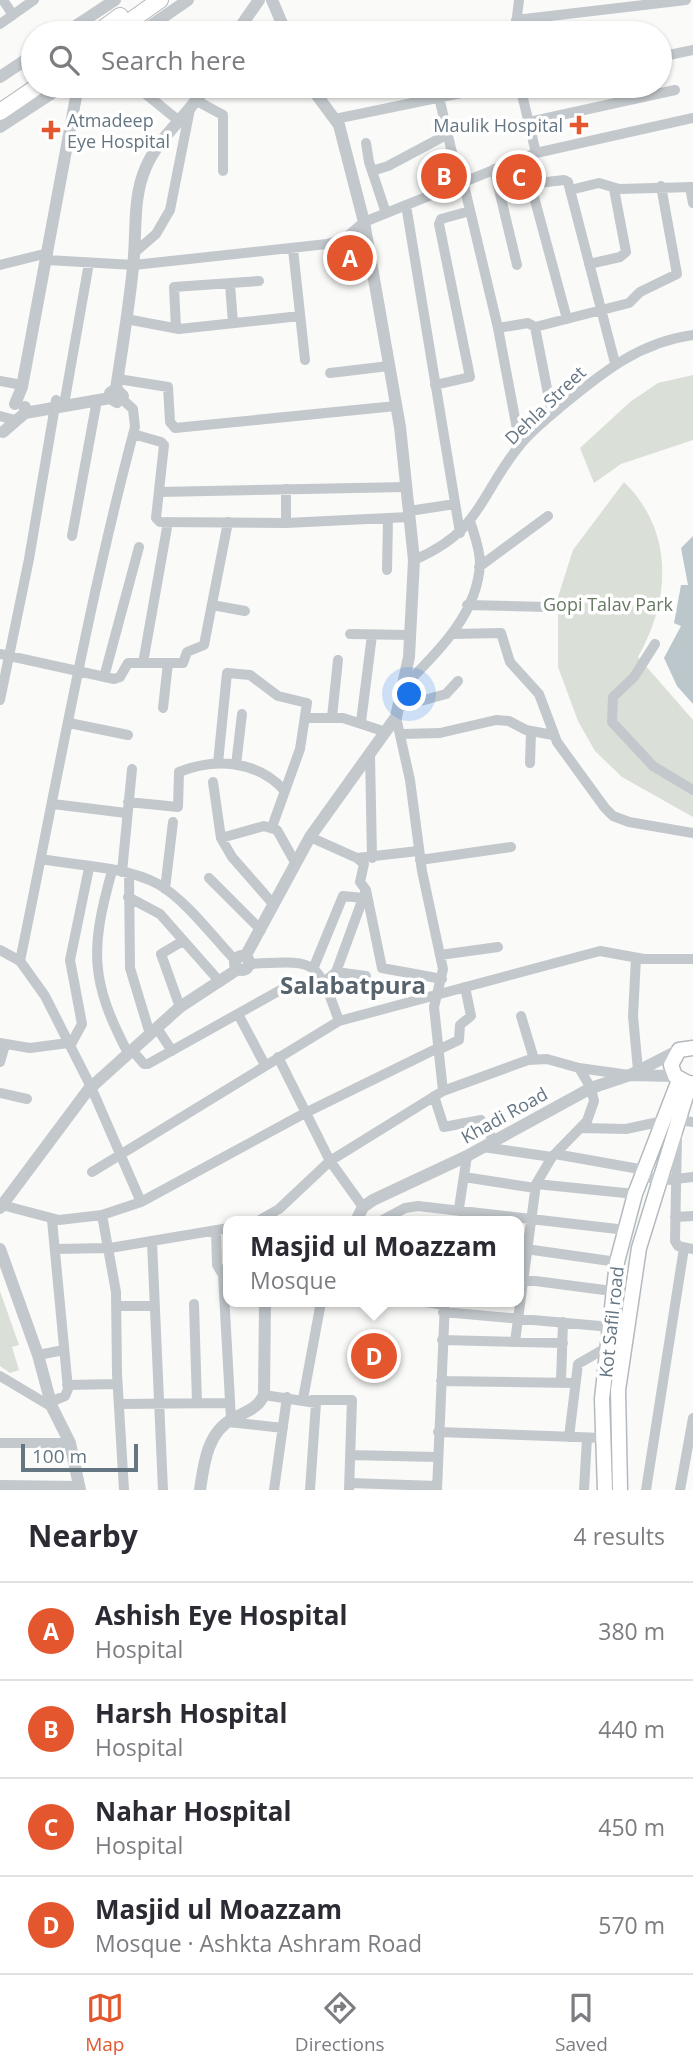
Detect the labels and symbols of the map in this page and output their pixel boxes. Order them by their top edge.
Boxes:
place label: Atmadeep Eye Hospital [67,108,170,153]
place label: Maulik Hospital [433,113,563,137]
marker: Maulik Hospital [569,115,589,135]
marker: Atmadeep Eye Hospital [41,120,61,140]
pin: B [421,150,467,202]
pin: C [496,151,542,203]
pin: A [327,232,373,284]
street label: Dehla Street [499,360,591,450]
park label: Gopi Talav Park [543,592,674,616]
your location [392,677,426,711]
district label: Salabatpura [280,968,426,1001]
street label: Khadi Road [457,1081,551,1149]
street label: Kot Safil road [593,1265,629,1379]
pin: D [351,1330,397,1382]
scale bar [21,1441,138,1473]

